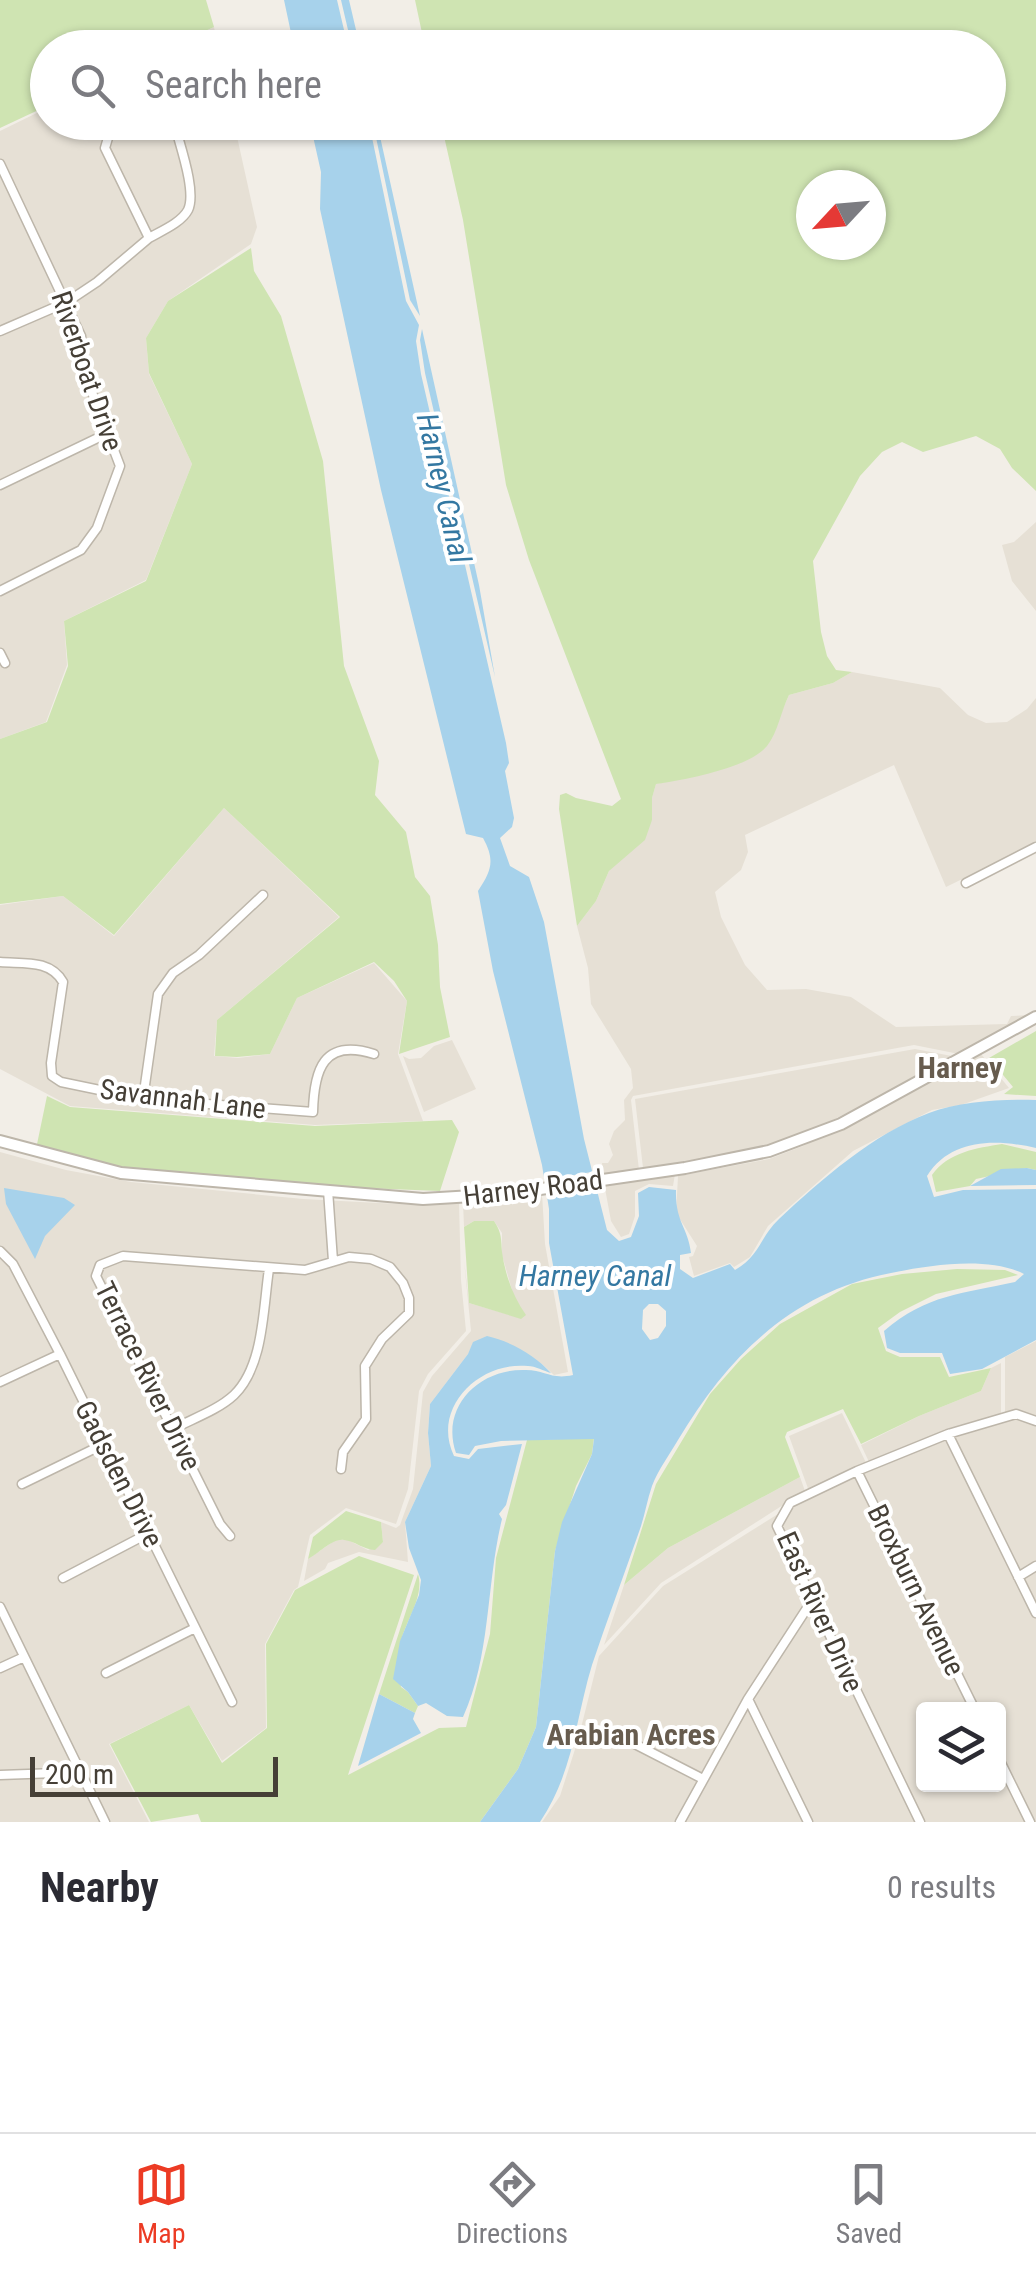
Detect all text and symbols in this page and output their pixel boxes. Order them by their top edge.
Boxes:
search box [30,30,1006,140]
icon: search [65,58,120,113]
text: Search here [145,63,322,107]
north arrow [796,170,886,260]
street label: Riverboat Drive [44,287,130,455]
water label: Harney Canal [410,410,478,567]
district label: Harney [918,1050,1003,1085]
street label: Savannah Lane [98,1072,268,1126]
street label: Harney Road [461,1163,605,1213]
water label: Harney Canal [519,1258,672,1293]
street label: Terrace River Drive [88,1276,208,1476]
street label: Gadsden Drive [68,1395,170,1553]
street label: Broxburn Avenue [860,1499,972,1681]
street label: East River Drive [770,1527,870,1697]
map controls [916,1702,1006,1792]
button: layers [916,1702,1006,1792]
district label: Arabian Acres [546,1717,716,1752]
scale bar [30,1752,278,1796]
text: 200 m [45,1758,114,1791]
text: Nearby [40,1863,159,1912]
text: 0 results [887,1868,996,1906]
tab: Map [134,2157,189,2250]
tab: Directions [456,2157,568,2250]
tab: Saved [836,2157,902,2250]

